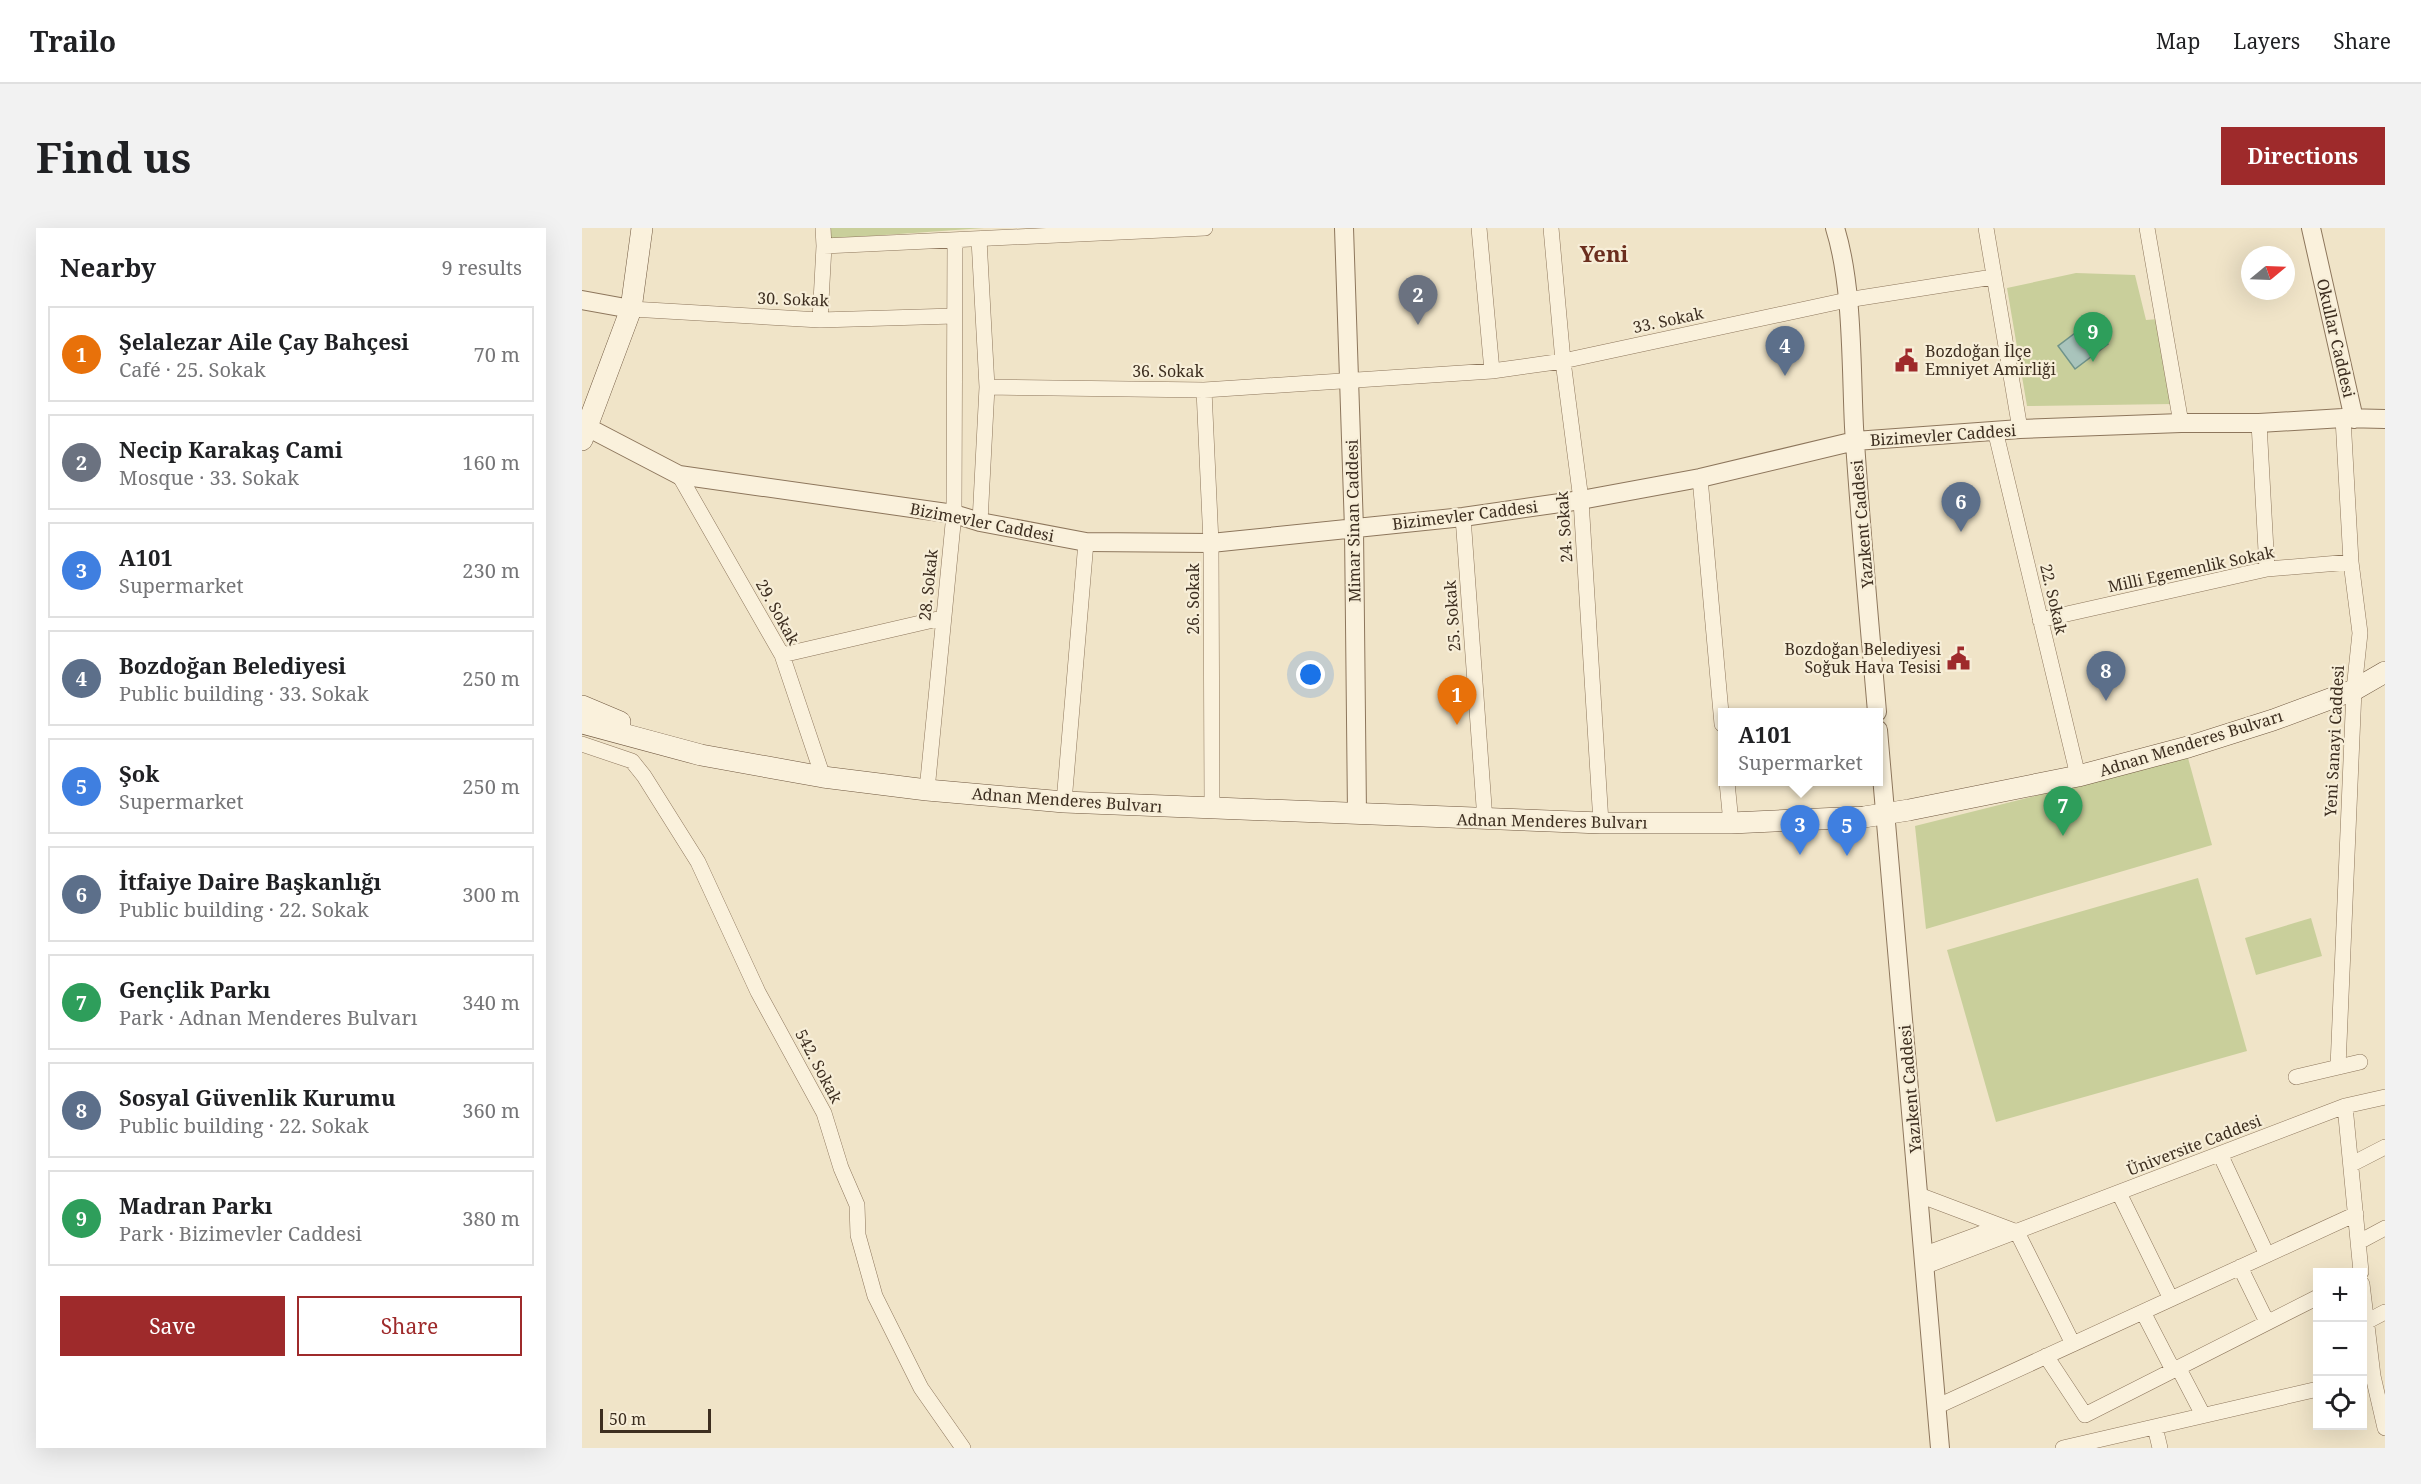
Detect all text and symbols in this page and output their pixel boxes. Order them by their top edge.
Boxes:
text: Trailo [30,22,116,60]
text: Map [2156,27,2200,55]
text: Layers [2233,27,2300,55]
text: Share [2333,27,2391,55]
button: Directions [2221,127,2385,185]
text: Find us [36,128,191,185]
district label: Yeni [1580,238,1629,268]
north arrow [2241,246,2295,300]
text: Nearby [60,249,156,285]
text: 9 results [442,254,522,281]
pin: 2 [1398,276,1438,325]
street label: Okullar Caddesi [2312,276,2360,400]
street label: 30. Sokak [757,287,830,311]
street label: 33. Sokak [1631,302,1706,338]
pin: 9 [2074,312,2112,362]
text: Şelalezar Aile Çay Bahçesi [119,326,409,356]
pin: 4 [1766,326,1804,376]
place label: Bozdoğan İlçe Emniyet Amirliği [1925,340,2056,380]
text: 1 [76,341,87,368]
text: 70 m [474,341,520,368]
public building icon: Bozdoğan İlçe Emniyet Amirliği [1894,347,1920,373]
text: Café · 25. Sokak [119,356,266,383]
street label: 36. Sokak [1132,360,1204,382]
street label: Bizimevler Caddesi [1869,419,2017,451]
text: Necip Karakaş Cami [119,434,343,464]
street label: Mimar Sinan Caddesi [1341,439,1365,603]
text: 2 [76,449,87,476]
text: 160 m [462,449,520,476]
street label: Yazıkent Caddesi [1845,459,1879,590]
text: Mosque · 33. Sokak [119,464,299,491]
pin: 6 [1942,482,1980,532]
street label: 24. Sokak [1550,490,1577,564]
street label: Bizimevler Caddesi [1391,495,1539,535]
street label: Bizimevler Caddesi [908,497,1056,547]
street label: Milli Egemenlik Sokak [2106,540,2277,597]
text: A101 [119,542,173,572]
street label: 28. Sokak [913,548,943,622]
text: 3 [76,557,87,584]
text: 230 m [462,557,520,584]
street label: 22. Sokak [2035,562,2073,637]
street label: 26. Sokak [1182,563,1204,635]
text: Supermarket [119,572,244,599]
street label: 29. Sokak [751,575,805,649]
street label: 25. Sokak [1438,579,1465,653]
place label: Bozdoğan Belediyesi Soğuk Hava Tesisi [1785,638,1941,678]
public building icon: Bozdoğan Belediyesi Soğuk Hava Tesisi [1946,645,1972,671]
text: Bozdoğan Belediyesi [119,650,346,680]
pin: 8 [2086,652,2126,701]
your location [1296,660,1325,689]
text: 4 [76,665,87,692]
text: 250 m [462,665,520,692]
street label: Yeni Sanayi Caddesi [2319,665,2349,818]
pin: 1 [1438,676,1476,725]
text: Public building · 33. Sokak [119,680,369,707]
street label: Adnan Menderes Bulvarı [2097,705,2285,781]
popup [1718,708,1883,786]
text: A101 [1738,719,1792,749]
text: Supermarket [1738,749,1863,776]
text: Şok [119,758,159,788]
text: 5 [76,773,87,800]
text: 250 m [462,773,520,800]
street label: Adnan Menderes Bulvarı [971,782,1163,818]
pin: 7 [2044,786,2082,836]
text: Supermarket [119,788,244,815]
pin: 3 [1780,806,1820,855]
pin: 5 [1828,806,1866,856]
street label: Adnan Menderes Bulvarı [1456,808,1648,834]
text: İtfaiye Daire Başkanlığı [119,866,381,896]
text: 6 [76,881,87,908]
text: 300 m [462,881,520,908]
text: Public building · 22. Sokak [119,896,369,923]
text: Gençlik Parkı [119,974,271,1004]
text: 7 [76,989,87,1016]
text: 340 m [462,989,520,1016]
text: Park · Adnan Menderes Bulvarı [119,1004,417,1031]
street label: Yazıkent Caddesi [1893,1024,1927,1155]
street label: 542. Sokak [790,1025,848,1107]
text: Sosyal Güvenlik Kurumu [119,1082,396,1112]
text: 8 [76,1097,87,1124]
text: 360 m [462,1097,520,1124]
street label: Üniversite Caddesi [2124,1109,2264,1181]
text: Public building · 22. Sokak [119,1112,369,1139]
text: Madran Parkı [119,1190,273,1220]
text: 9 [76,1205,87,1232]
text: 380 m [462,1205,520,1232]
text: Park · Bizimevler Caddesi [119,1220,362,1247]
map controls [2313,1268,2367,1430]
button: + [2313,1268,2367,1322]
button: Save [60,1296,285,1356]
button: Share [297,1296,522,1356]
button: − [2313,1322,2367,1376]
button: locate [2313,1376,2367,1430]
scale bar [600,1406,711,1434]
text: 50 m [609,1408,646,1430]

